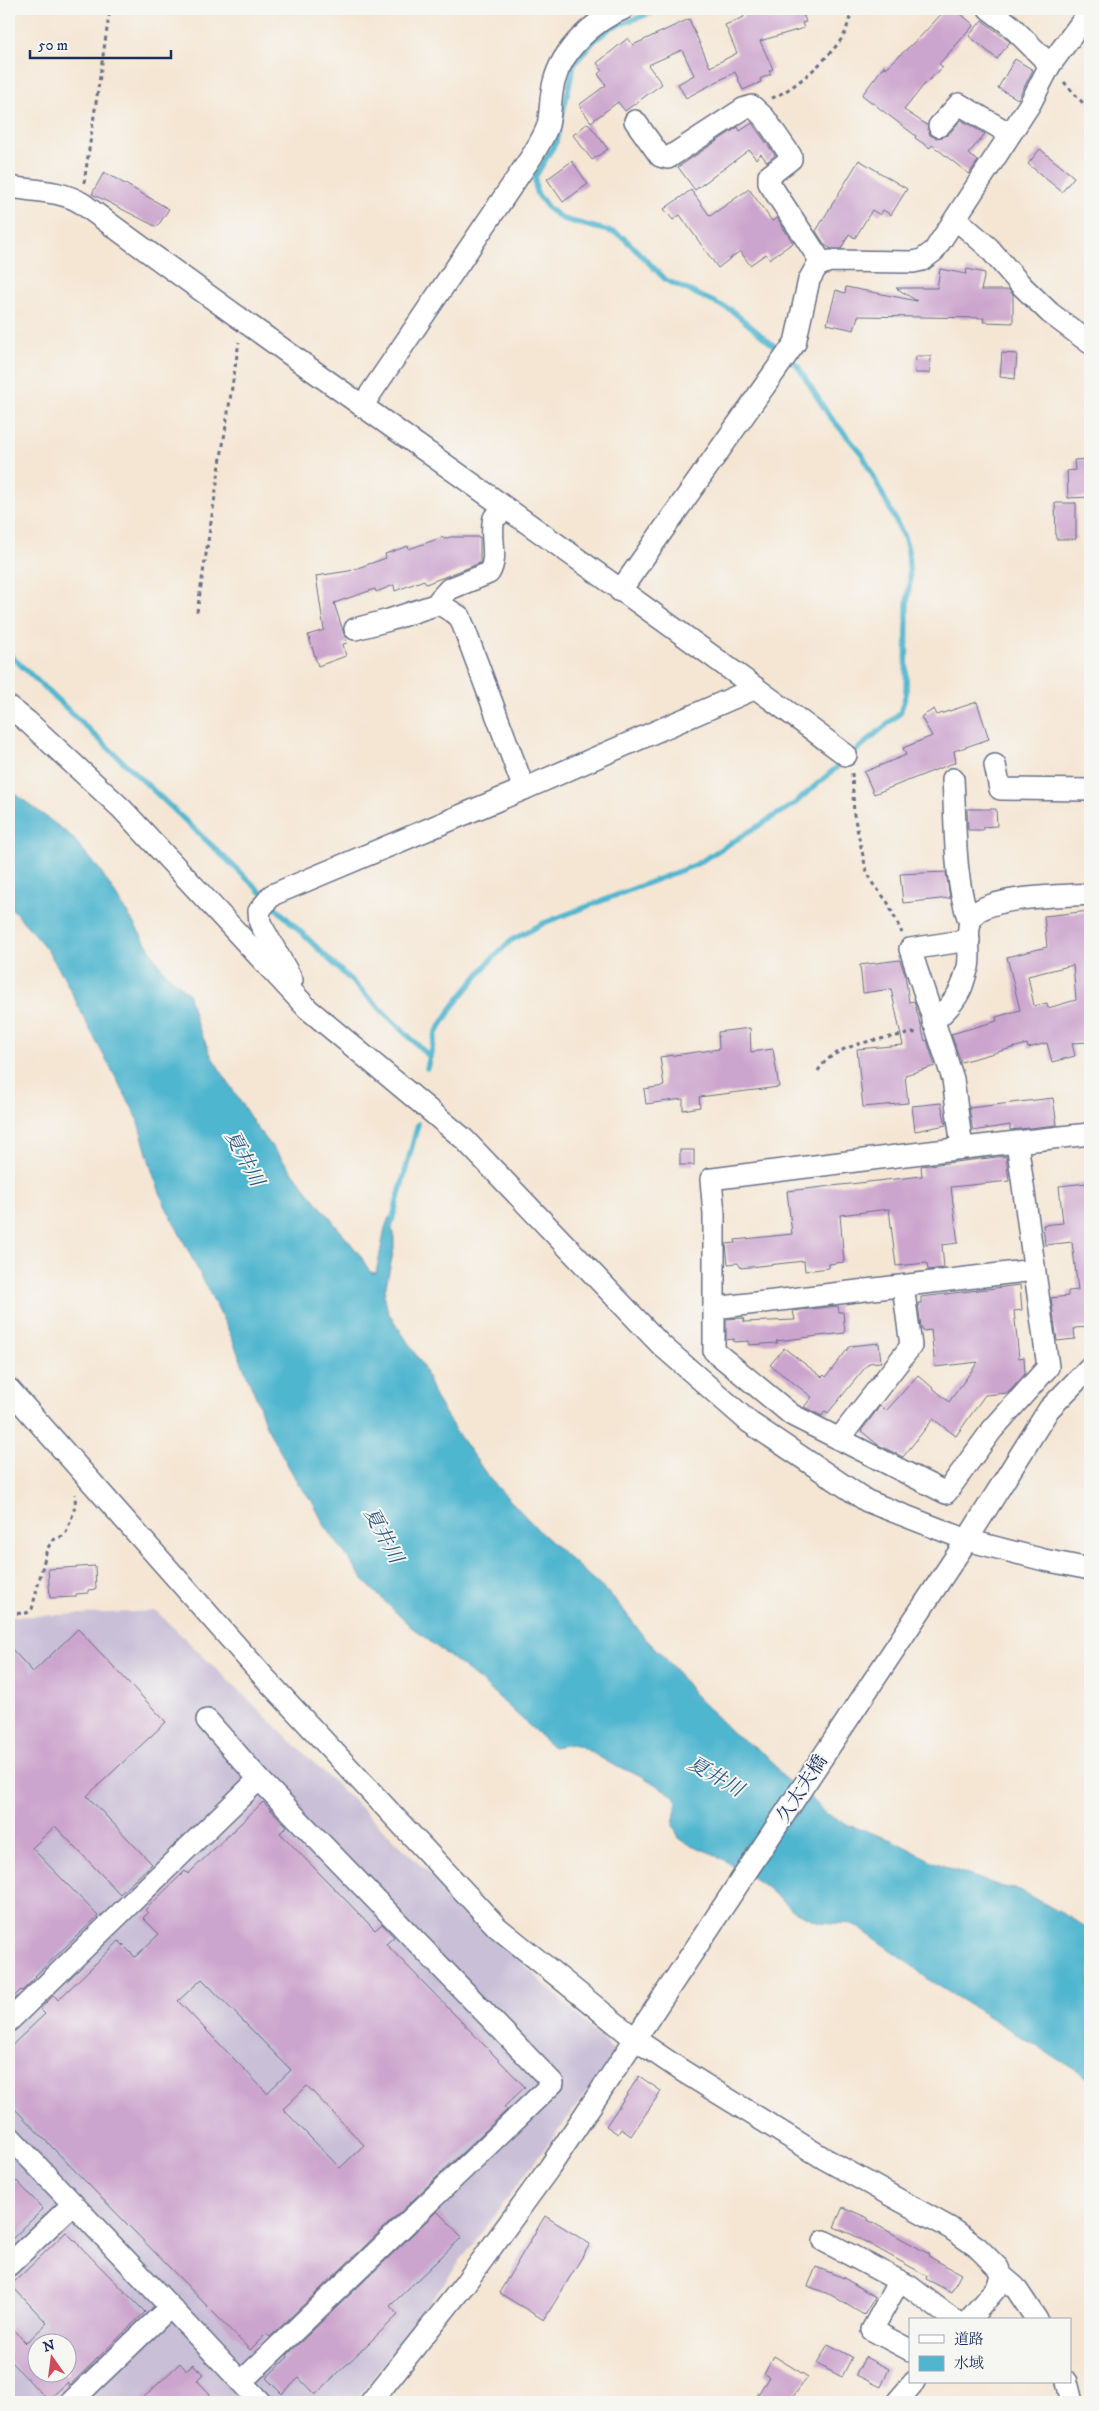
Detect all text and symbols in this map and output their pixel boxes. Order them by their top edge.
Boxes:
scale bar [30,28,171,60]
text: 50 m [38,36,68,55]
water label: 夏井川 [219,1126,270,1193]
water label: 夏井川 [358,1503,409,1570]
water label: 夏井川 [683,1751,749,1804]
street label: 久太夫橋 [772,1751,833,1827]
legend [909,2318,1072,2384]
text: 道路 [954,2330,984,2349]
north arrow [28,2334,78,2384]
text: N [41,2336,57,2356]
text: 水域 [954,2354,984,2373]

